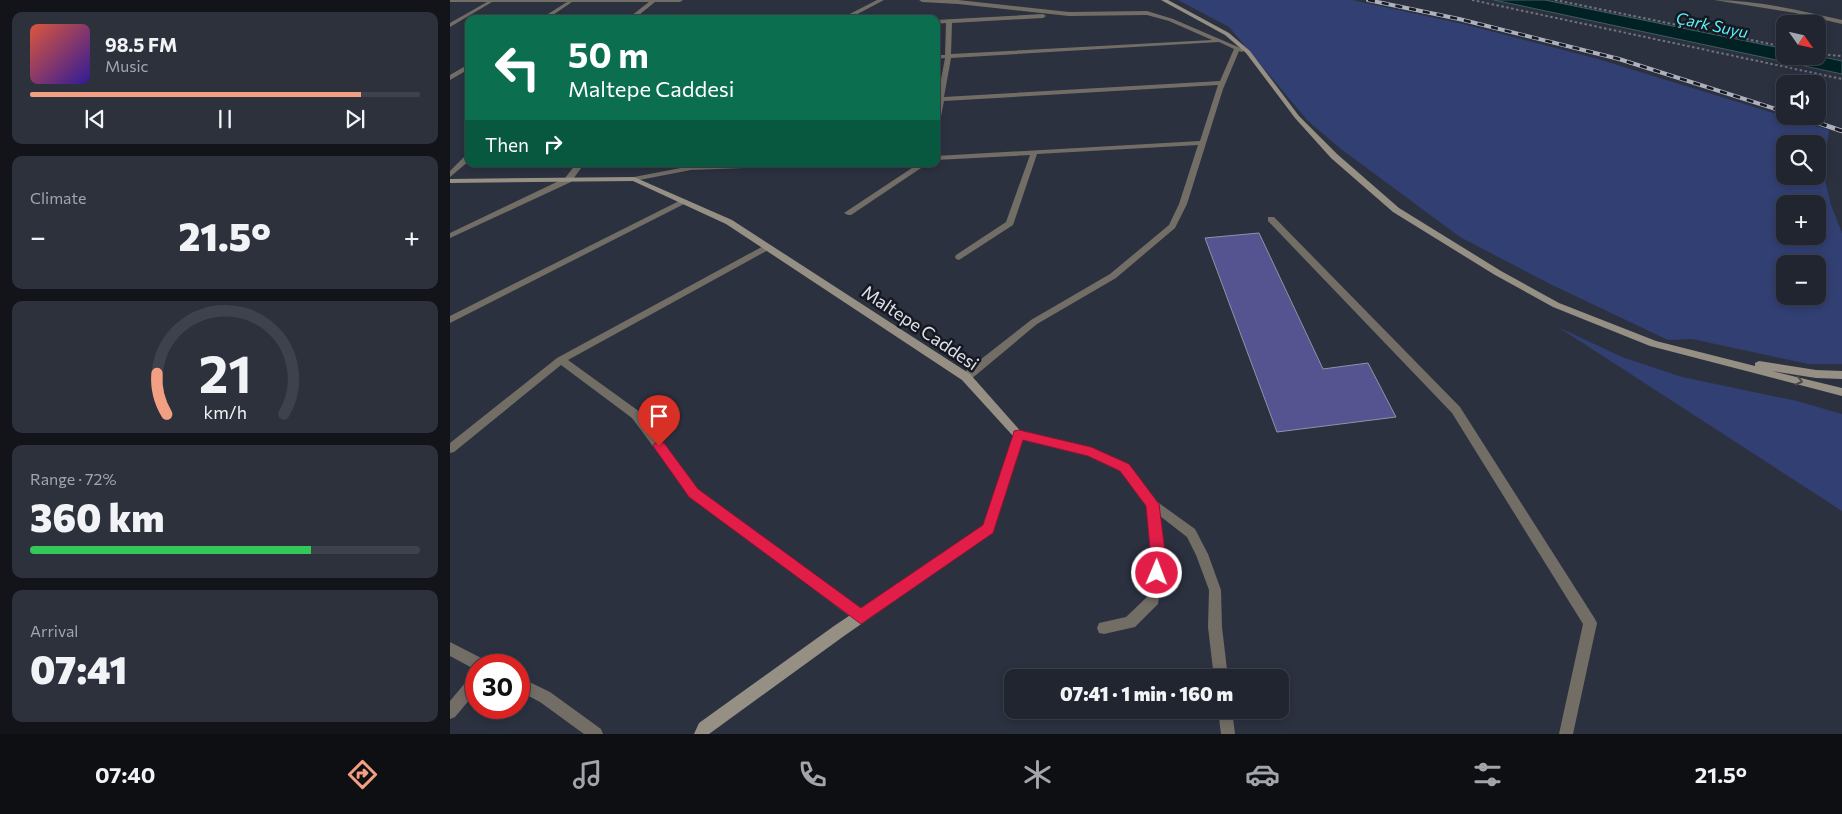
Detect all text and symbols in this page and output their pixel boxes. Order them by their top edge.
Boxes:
water label: Çark Suyu [1674,8,1750,41]
north arrow [1776,15,1826,65]
map controls [1776,15,1826,305]
text: 50 m [568,32,649,75]
text: 98.5 FM [105,33,177,56]
icon: left [485,35,550,100]
text: Music [105,56,149,75]
text: Maltepe Caddesi [568,75,735,102]
button: sound [1776,75,1826,125]
icon: previous [81,105,109,133]
icon: pause [211,105,239,133]
icon: next [341,105,369,133]
icon: right [539,130,567,158]
text: Then [485,133,529,156]
button: search [1776,135,1826,185]
text: Climate [30,188,86,207]
button: + [1776,195,1826,245]
text: 21.5° [178,212,271,259]
text: − [30,219,46,253]
text: + [404,219,420,253]
button: − [1776,255,1826,305]
street label: Maltepe Caddesi [858,280,983,374]
text: 21 [198,340,252,404]
one-way arrow [1794,375,1803,386]
pin [638,395,680,446]
text: km/h [203,401,247,423]
icon: arrive [645,402,673,430]
text: Range · 72% [30,469,116,488]
text: 360 km [30,493,164,540]
position arrow [1130,546,1182,598]
text: Arrival [30,621,78,640]
text: 07:41 [30,645,127,692]
speed limit sign: 30 [465,654,530,719]
text: 07:41 · 1 min · 160 m [1060,682,1233,705]
icon: directions [345,757,380,792]
icon: music [570,757,605,792]
icon: phone [795,757,830,792]
icon: climate [1020,757,1055,792]
icon: car [1245,757,1280,792]
icon: filters [1470,757,1505,792]
text: 07:40 [95,761,155,788]
text: 21.5° [1695,761,1747,788]

